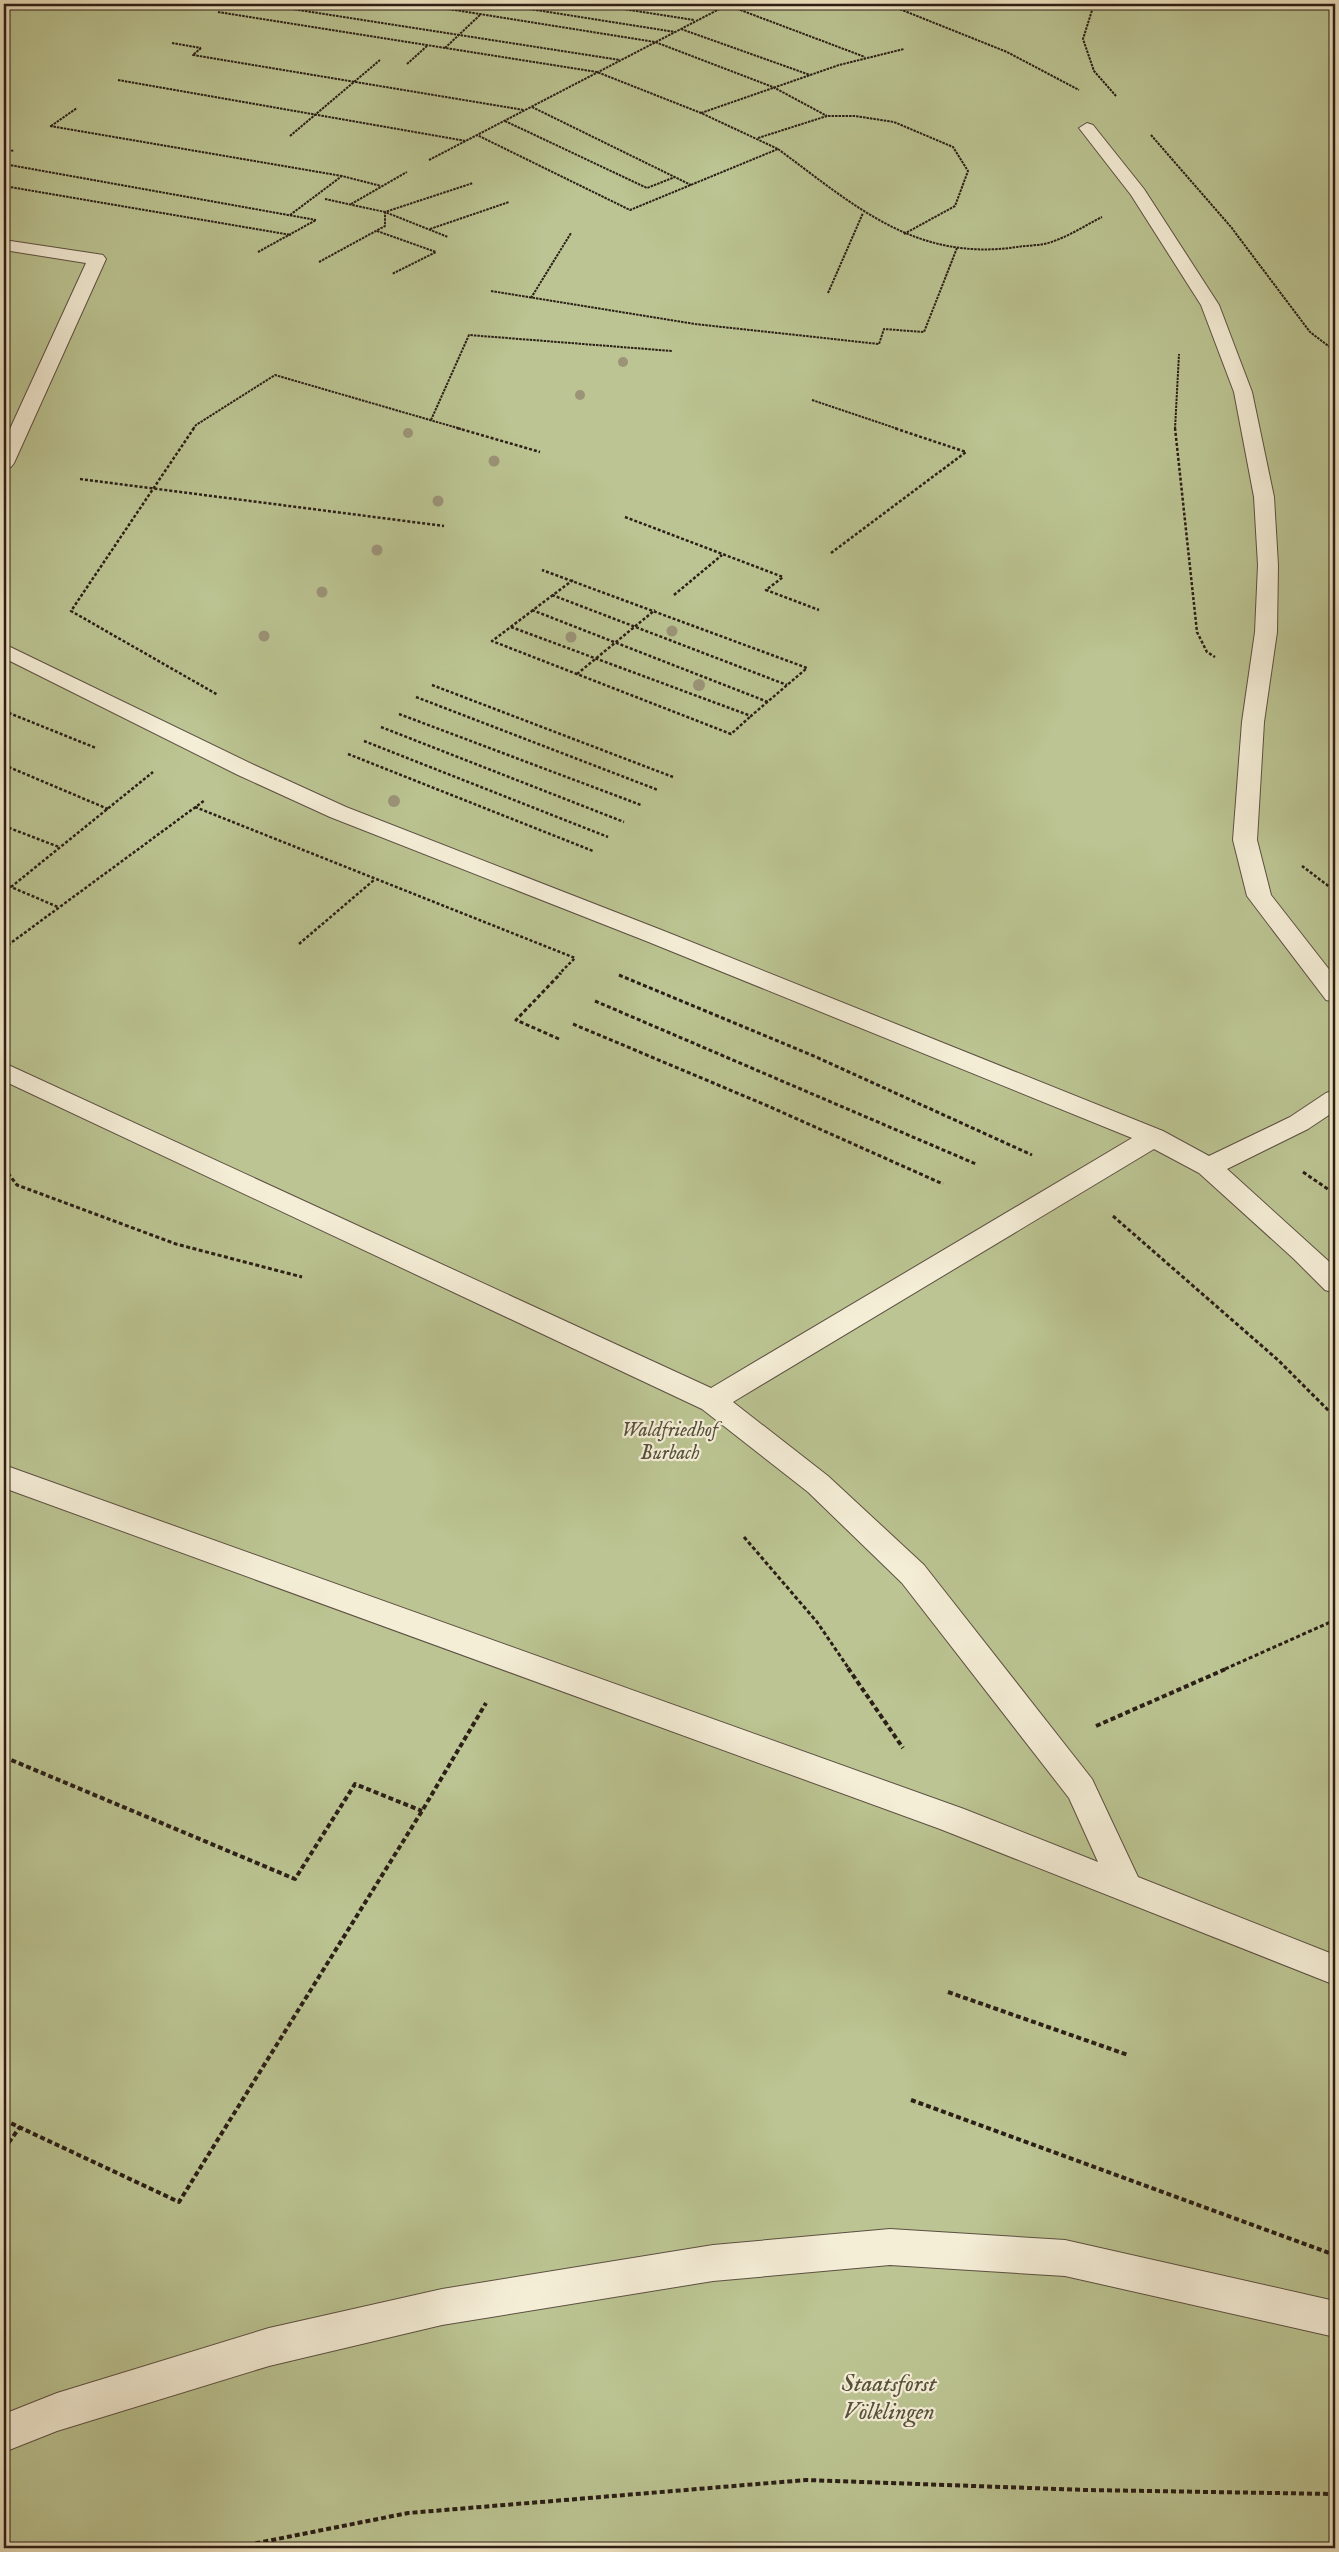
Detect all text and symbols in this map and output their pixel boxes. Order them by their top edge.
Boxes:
park label: Waldfriedhof Burbach [622,1418,723,1466]
park label: Staatsforst Völklingen [842,2369,938,2428]

